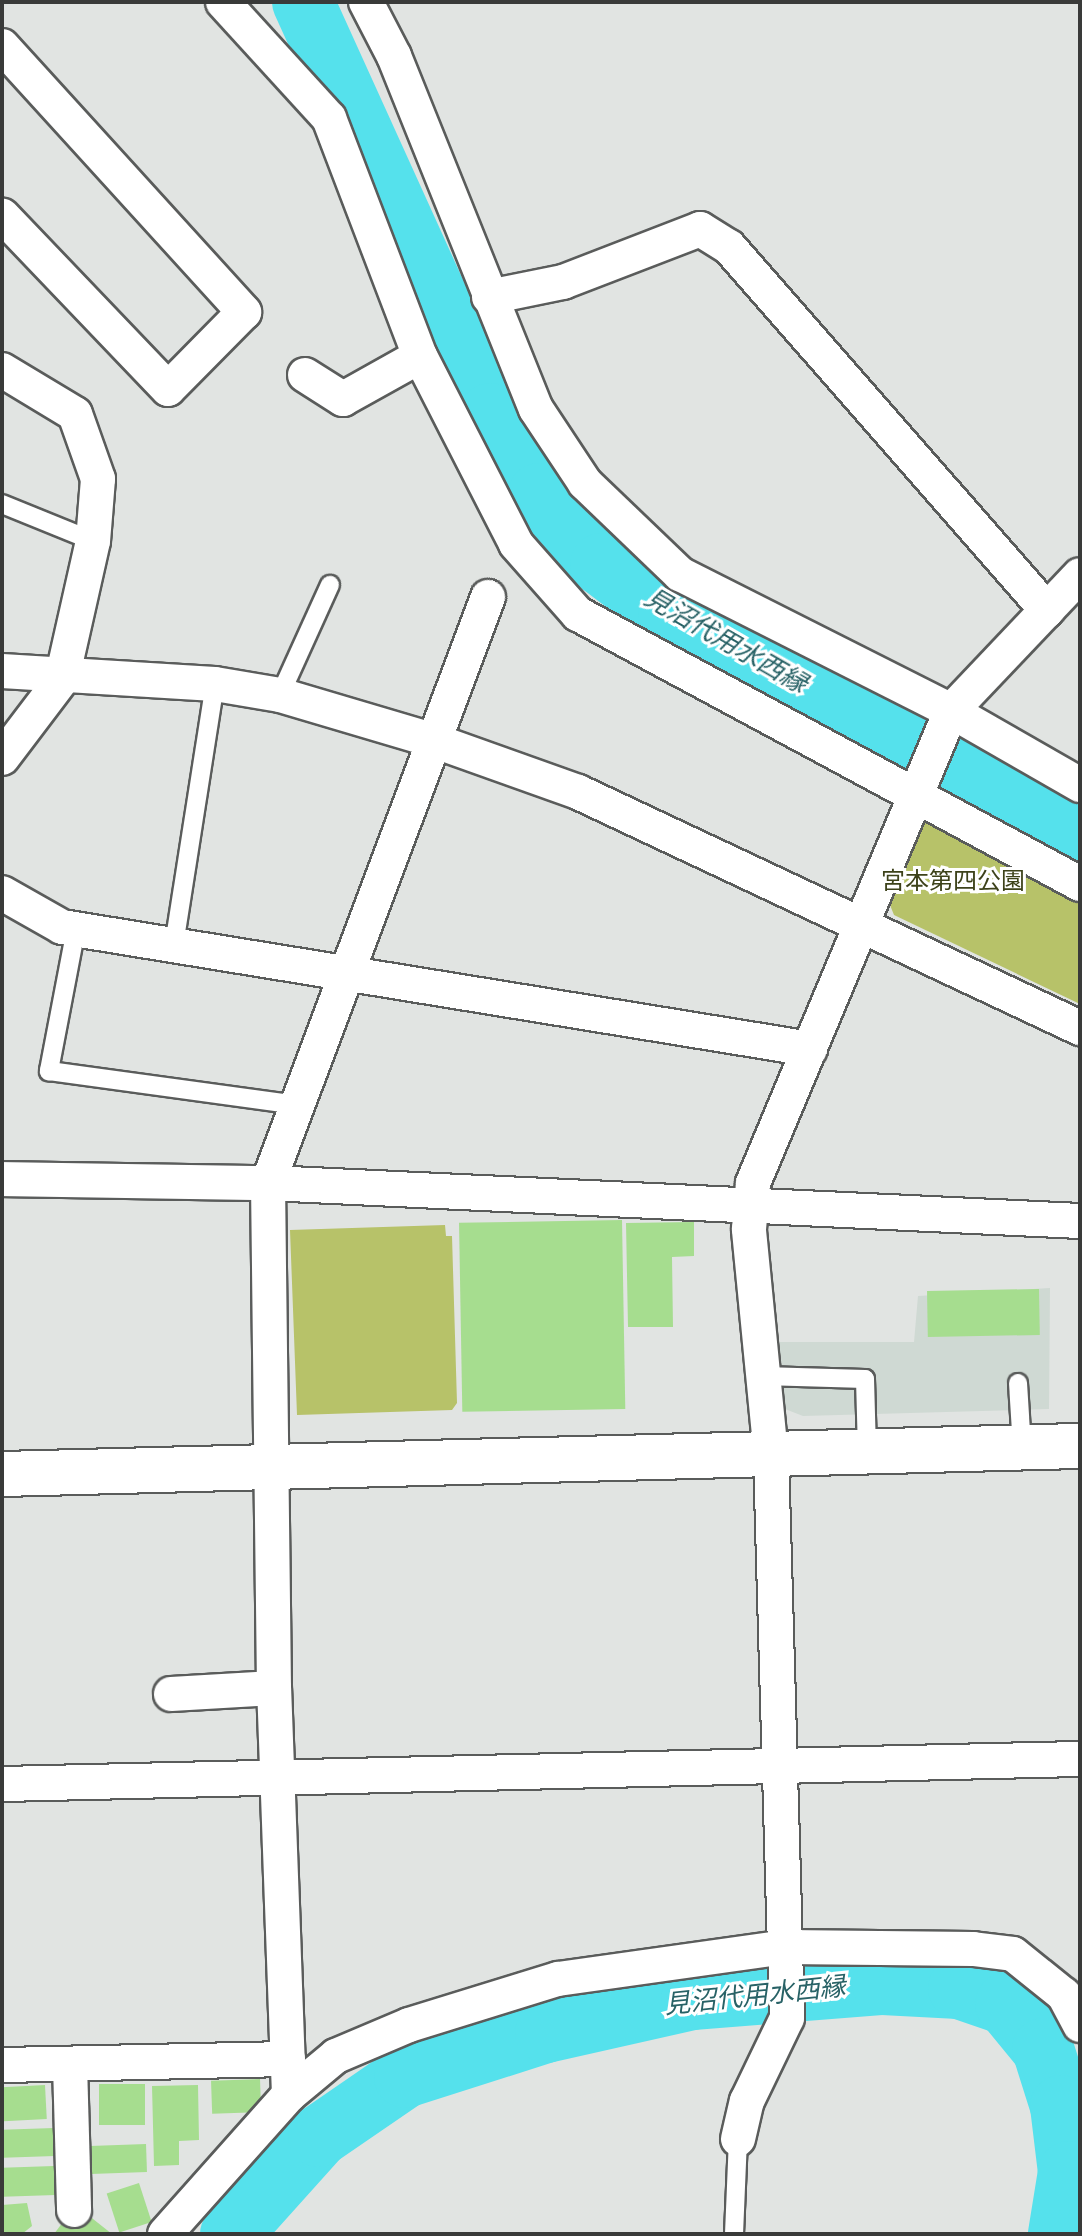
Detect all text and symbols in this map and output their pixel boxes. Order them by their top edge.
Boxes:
water label: 見沼代用水西縁 [638,583,812,701]
park label: 宮本第四公園 [881,869,1025,897]
water label: 見沼代用水西縁 [663,1972,847,2022]

